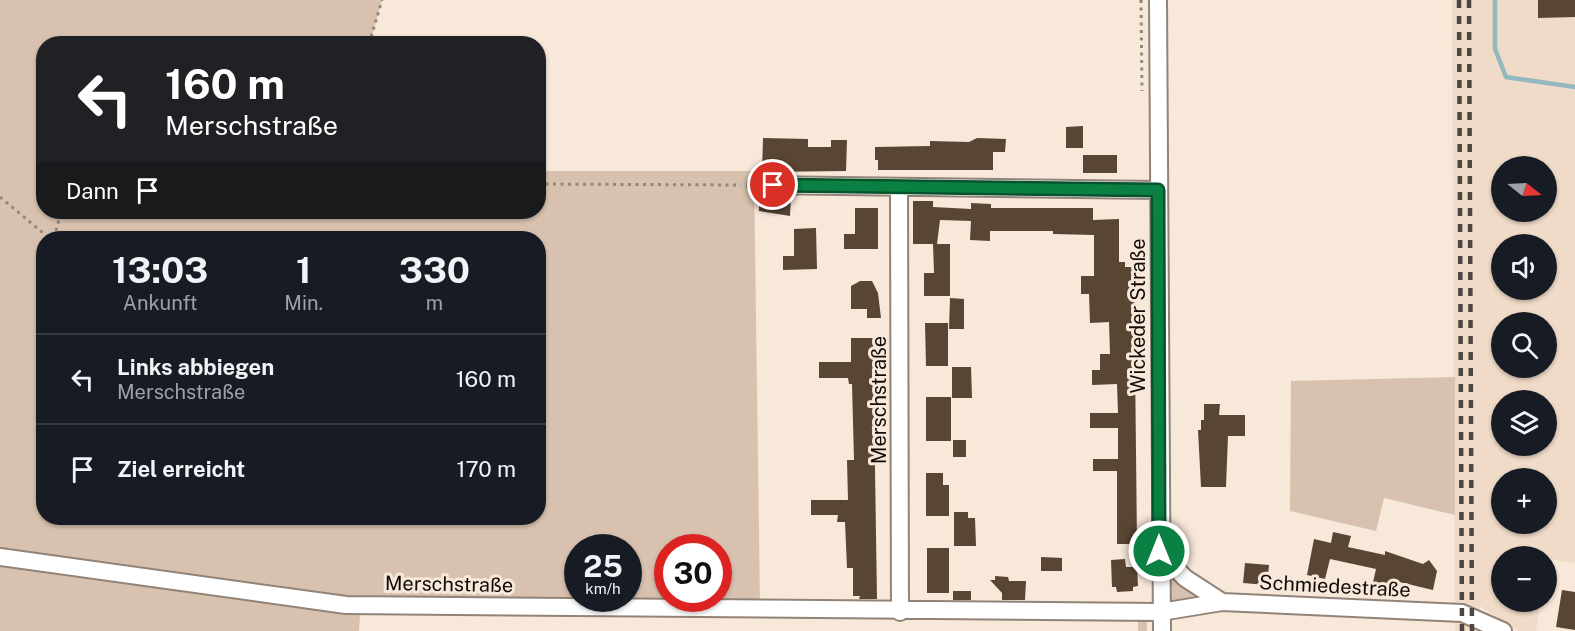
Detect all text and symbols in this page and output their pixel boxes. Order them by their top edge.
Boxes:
text: 160 m [165,59,285,108]
icon: left [66,60,144,138]
text: Merschstraße [165,109,338,141]
north arrow [1491,156,1557,222]
map controls [1491,156,1557,612]
pin [747,159,798,210]
icon: arrive [756,168,789,201]
icon: arrive [131,174,164,207]
text: Dann [66,178,119,204]
button: sound [1491,234,1557,300]
street label: Wickeder Straße [1126,238,1150,394]
text: 13:03 [112,249,208,291]
text: 1 [296,249,311,291]
text: 330 [399,249,470,291]
text: Ankunft [123,291,197,315]
text: Min. [284,291,323,315]
text: m [426,291,443,315]
button: search [1491,312,1557,378]
street label: Merschstraße [867,336,891,464]
text: Links abbiegen [117,354,274,380]
icon: left [66,363,99,396]
text: 160 m [456,366,516,392]
text: Merschstraße [117,380,245,404]
button: layers [1491,390,1557,456]
icon: arrive [66,453,99,486]
text: Ziel erreicht [117,456,245,482]
text: 170 m [456,456,516,482]
button: + [1491,468,1557,534]
position arrow [1127,519,1191,583]
speed limit sign: 30 [654,534,732,612]
button: − [1491,546,1557,612]
text: 25 [583,548,623,584]
street label: Schmiedestraße [1259,570,1411,602]
street label: Merschstraße [385,571,513,597]
text: km/h [585,580,621,597]

